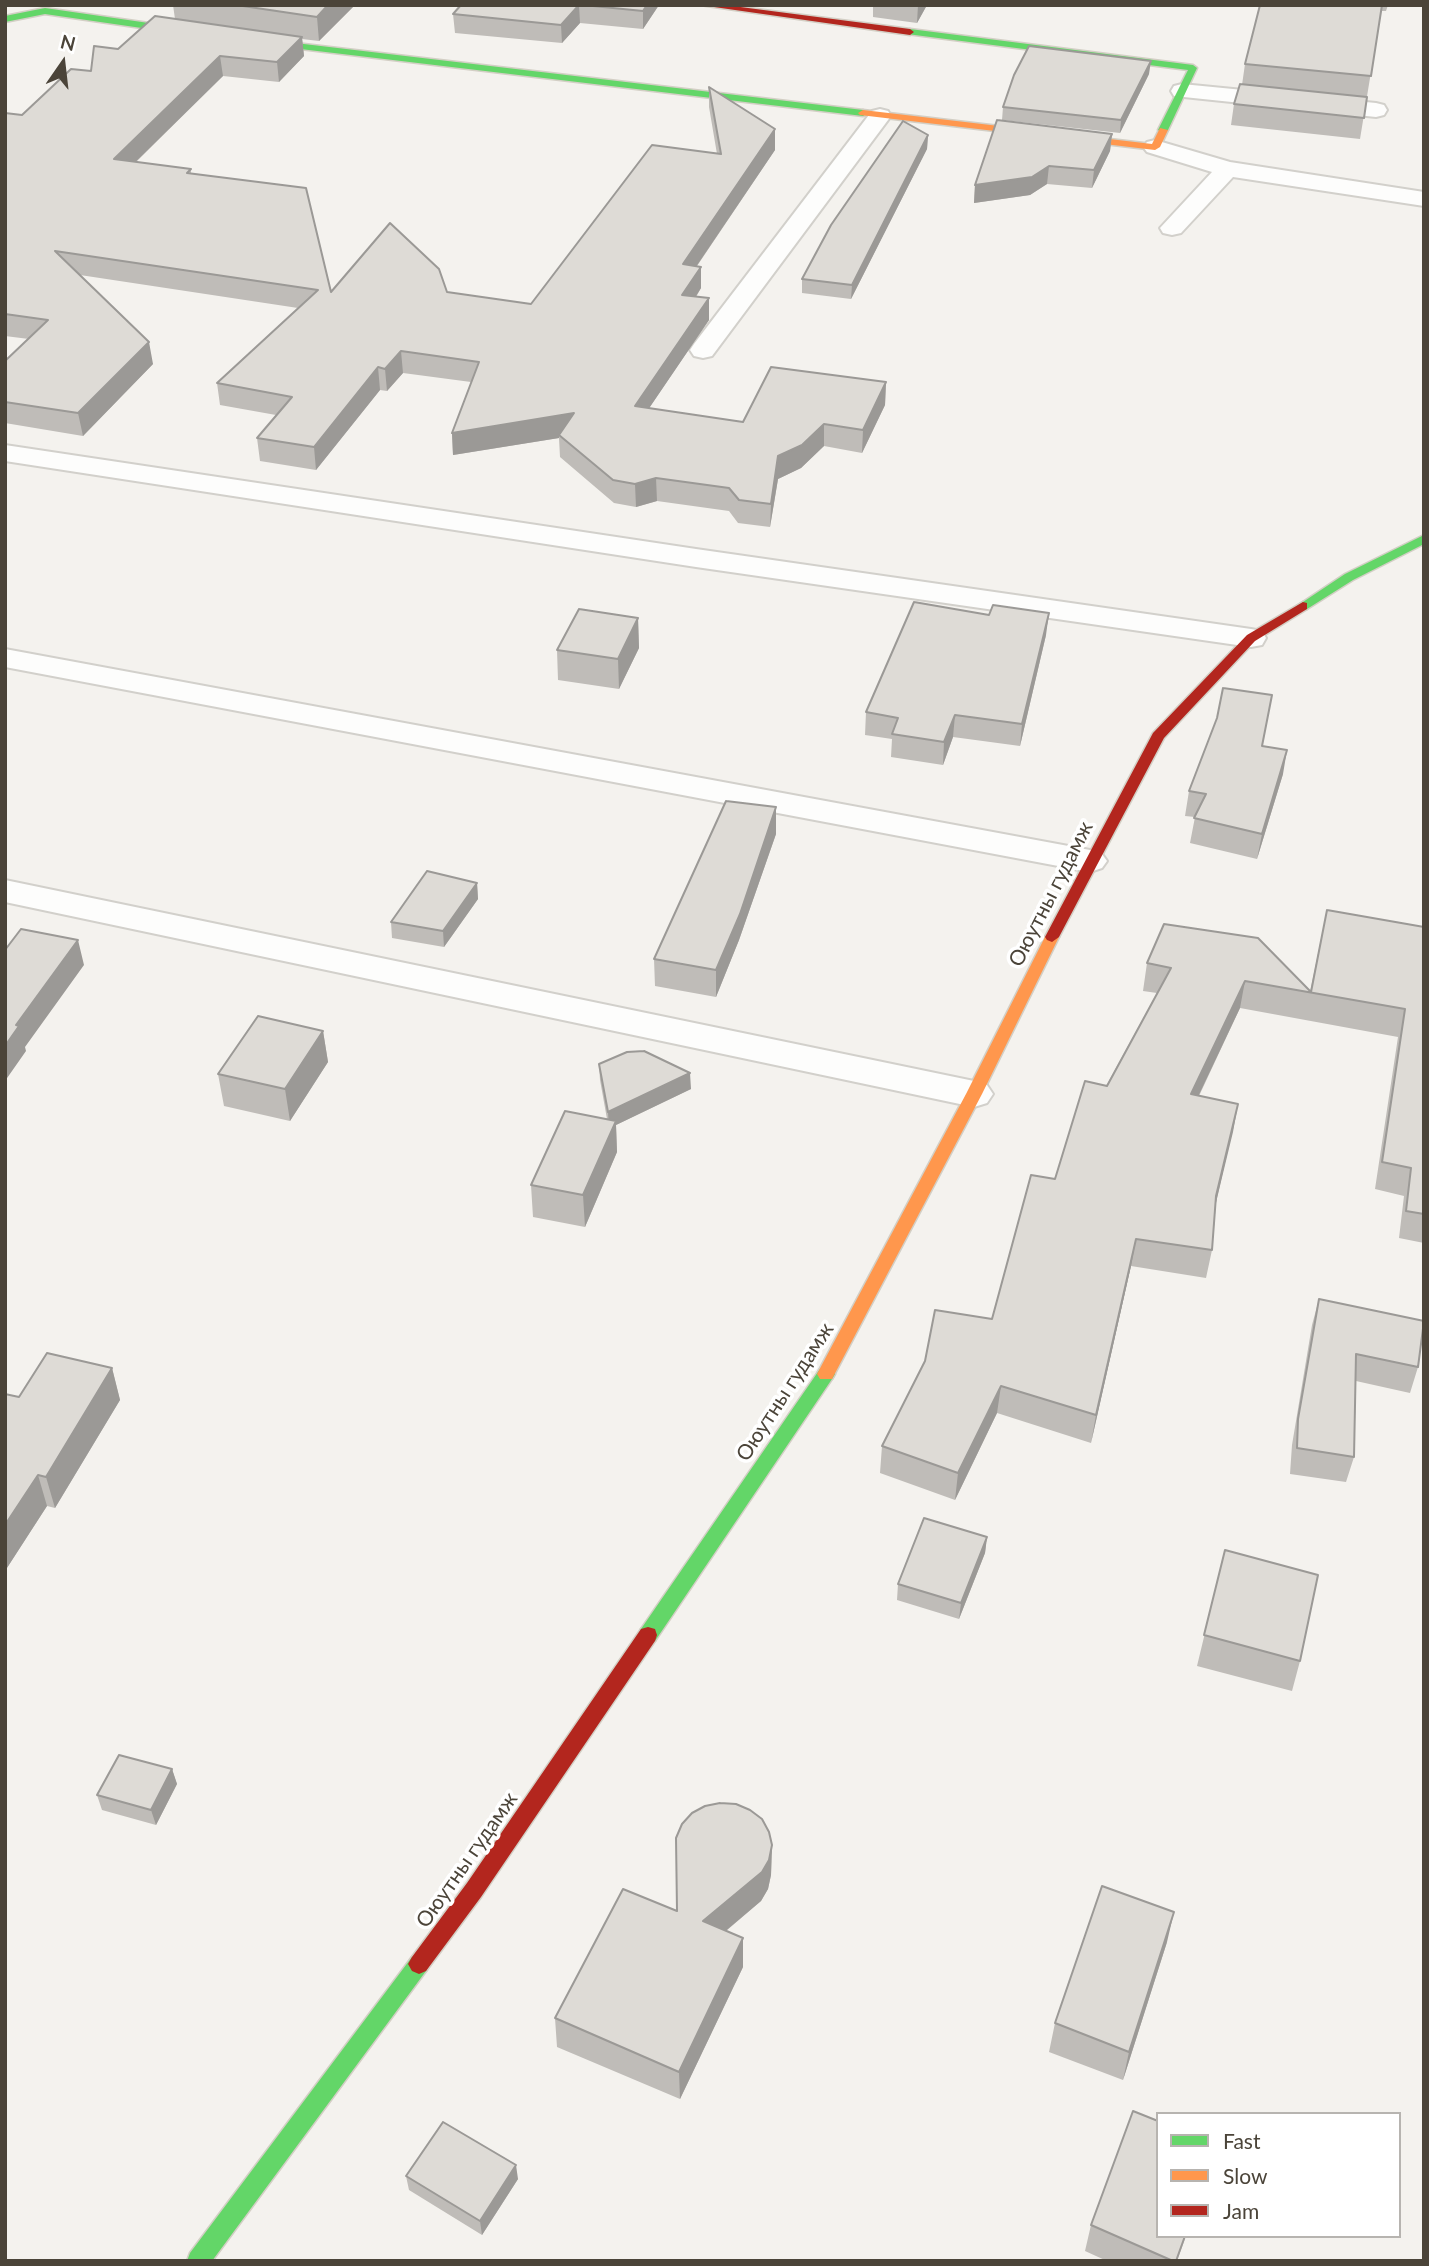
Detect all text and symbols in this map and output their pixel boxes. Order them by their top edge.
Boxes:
north arrow [28,28,98,98]
text: N [58,29,78,55]
street label: Оюутны гудамж [1004,817,1098,971]
street label: Оюутны гудамж [731,1318,839,1466]
street label: Оюутны гудамж [411,1787,523,1933]
legend [1156,2112,1401,2238]
text: Fast [1223,2128,1260,2153]
text: Slow [1223,2163,1267,2188]
text: Jam [1223,2198,1259,2223]

